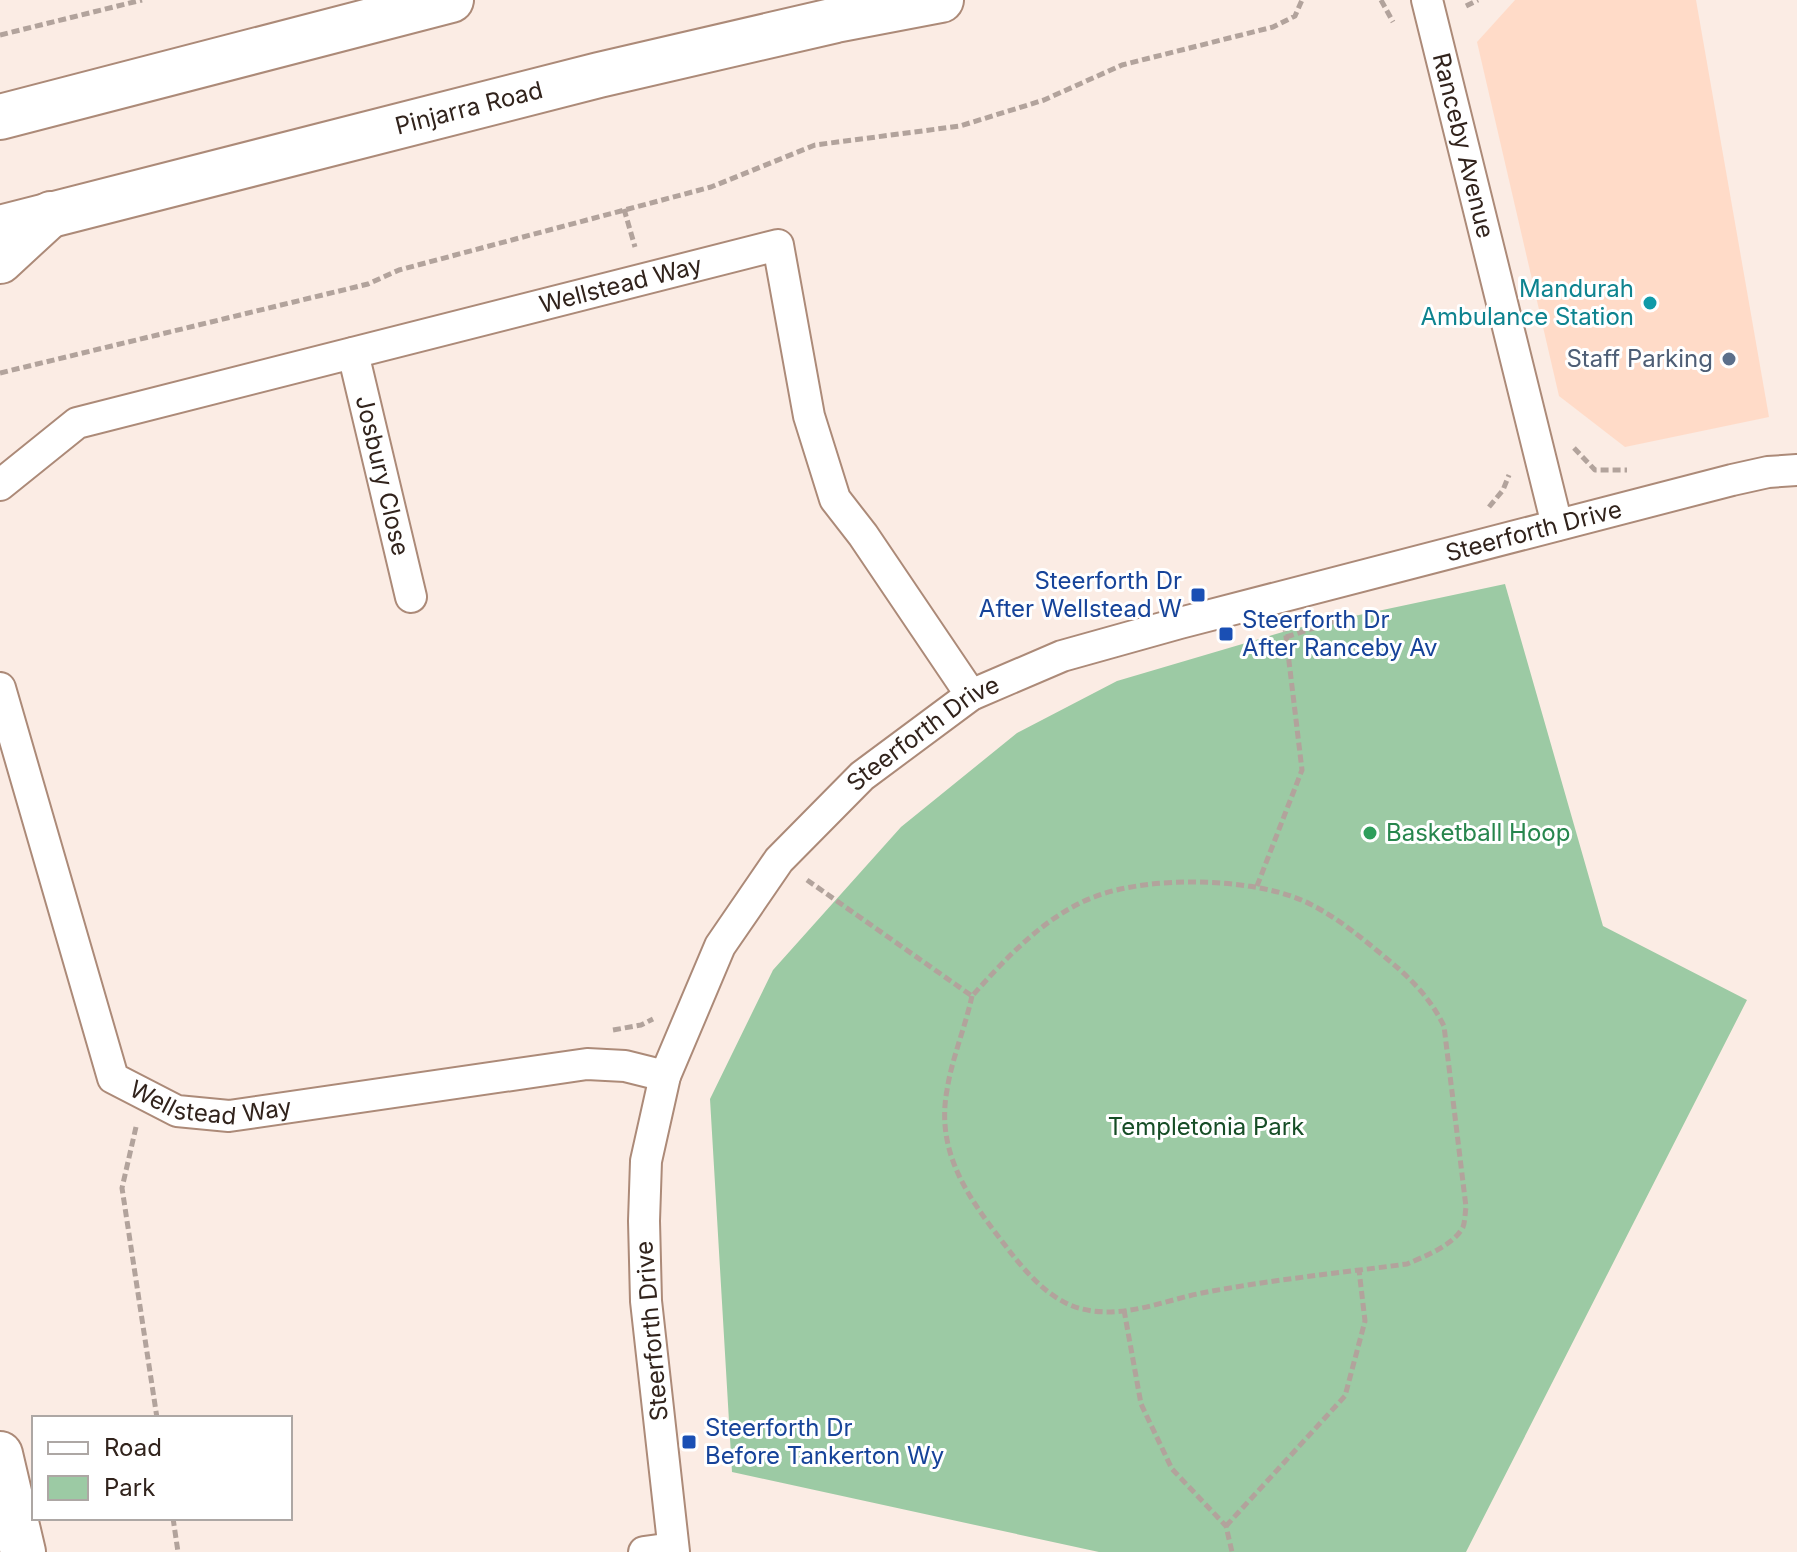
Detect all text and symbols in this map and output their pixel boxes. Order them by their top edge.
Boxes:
street label: Ranceby Avenue [1427,50,1500,241]
street label: Pinjarra Road [392,75,546,140]
street label: Wellstead Way [536,250,705,319]
place label: Mandurah Ambulance Station [1421,274,1634,331]
marker: Mandurah Ambulance Station [1641,294,1659,312]
place label: Staff Parking [1566,344,1713,373]
marker: Staff Parking [1720,350,1738,368]
street label: Josbury Close [350,392,416,558]
street label: Steerforth Drive [1442,494,1625,568]
place label: Steerforth Dr After Wellstead W [979,566,1182,623]
marker: Steerforth Dr After Wellstead W [1189,586,1207,604]
place label: Steerforth Dr After Ranceby Av [1242,605,1438,662]
marker: Steerforth Dr After Ranceby Av [1217,625,1235,643]
street label: Steerforth Drive [840,670,1004,797]
place label: Basketball Hoop [1386,818,1570,847]
marker: Basketball Hoop [1361,824,1379,842]
street label: Wellstead Way [125,1074,293,1131]
park label: Templetonia Park [1108,1112,1304,1141]
street label: Steerforth Drive [629,1240,674,1422]
place label: Steerforth Dr Before Tankerton Wy [705,1413,944,1470]
legend [32,1416,292,1520]
text: Road [104,1433,162,1462]
marker: Steerforth Dr Before Tankerton Wy [680,1433,698,1451]
text: Park [104,1473,155,1502]

